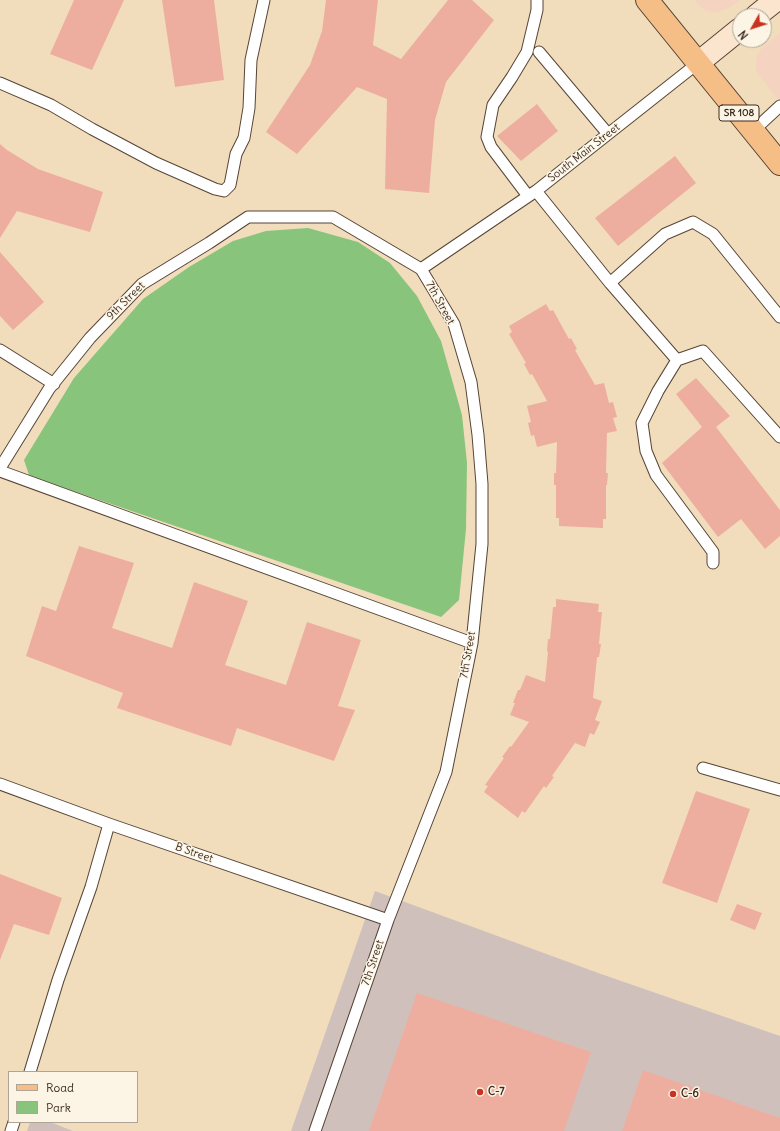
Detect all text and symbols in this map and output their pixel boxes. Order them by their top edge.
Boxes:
north arrow [732,8,772,48]
text: N [736,28,751,42]
road number: SR 108 [719,105,759,121]
street label: South Main Street [546,121,622,185]
street label: 9th Street [104,279,148,323]
street label: 7th Street [423,279,457,327]
street label: 7th Street [457,631,479,679]
street label: B Street [173,840,215,866]
street label: 7th Street [359,938,387,988]
legend [8,1071,138,1123]
text: Road [46,1080,74,1095]
place label: C-7 [488,1085,505,1099]
marker: C-7 [475,1087,485,1097]
place label: C-6 [681,1087,699,1101]
marker: C-6 [668,1089,678,1099]
text: Park [46,1100,71,1115]

